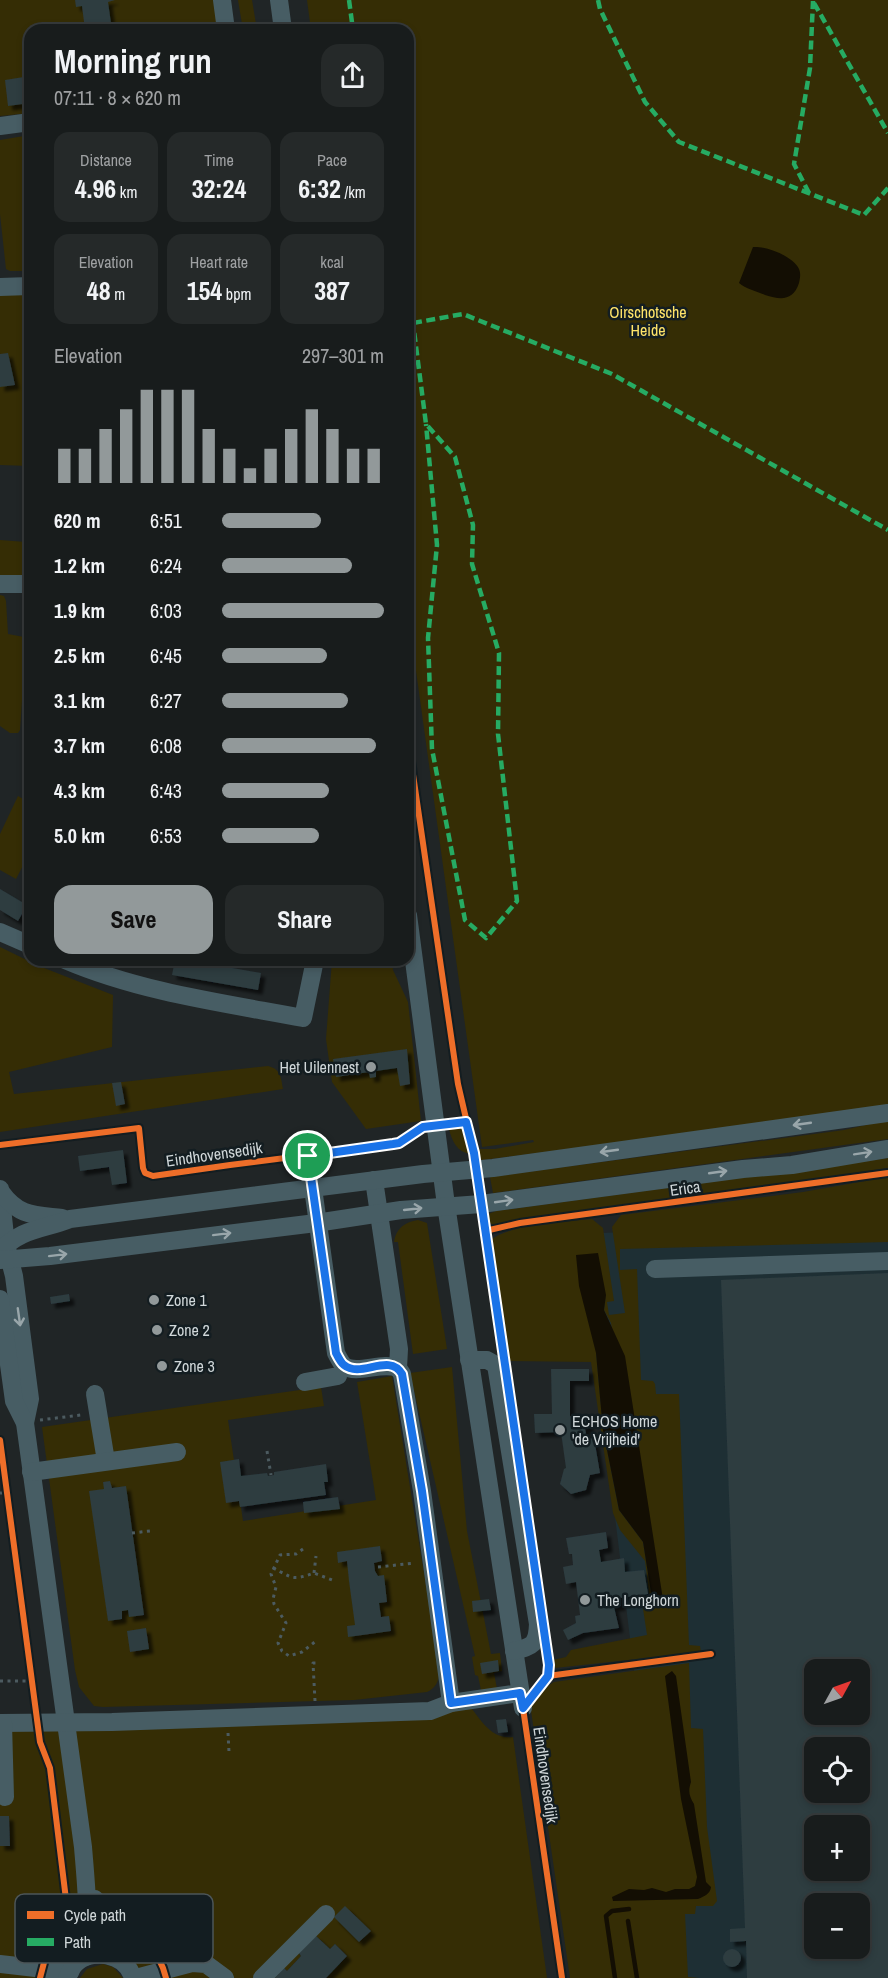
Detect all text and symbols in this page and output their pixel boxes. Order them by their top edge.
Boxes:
text: Morning run [54,39,212,83]
button: share [321,44,384,107]
text: 07:11 · 8 × 620 m [54,84,181,111]
text: Distance [80,149,132,171]
text: Time [204,149,234,171]
text: Pace [317,149,347,171]
text: 4.96 [75,171,116,206]
text: 32:24 [192,171,246,206]
text: 6:32 [298,171,341,206]
text: km [116,181,137,203]
text: /km [341,181,366,203]
text: Elevation [79,251,133,273]
text: Heart rate [190,251,248,273]
text: kcal [320,251,344,273]
text: 48 [87,273,111,308]
text: 154 [187,273,222,308]
text: 387 [314,273,350,308]
text: m [111,283,125,305]
text: bpm [222,283,251,305]
park label: Oirschotsche Heide [609,301,687,341]
text: Elevation [54,342,122,369]
text: 297–301 m [302,342,384,369]
text: 620 m [54,507,101,534]
text: 6:51 [150,507,182,534]
text: 1.2 km [54,552,105,579]
text: 6:24 [150,552,182,579]
text: 1.9 km [54,597,105,624]
text: 6:03 [150,597,182,624]
text: 2.5 km [54,642,105,669]
text: 6:45 [150,642,182,669]
text: 3.1 km [54,687,105,714]
text: 6:27 [150,687,182,714]
text: 3.7 km [54,732,105,759]
text: 6:08 [150,732,182,759]
text: 4.3 km [54,777,105,804]
text: 6:43 [150,777,182,804]
text: 5.0 km [54,822,105,849]
text: 6:53 [150,822,182,849]
button: Save [54,885,213,954]
button: Share [225,885,384,954]
place label: Het Uilennest [280,1056,359,1078]
marker: Het Uilennest [364,1060,378,1074]
one-way arrow [793,1119,813,1130]
pin [282,1130,333,1181]
street label: Eindhovensedijk [164,1136,264,1172]
icon: arrive [291,1139,324,1172]
one-way arrow [600,1146,620,1157]
one-way arrow [853,1148,872,1159]
one-way arrow [708,1167,728,1178]
street label: Erica [668,1175,702,1201]
one-way arrow [494,1195,514,1206]
one-way arrow [402,1203,422,1214]
one-way arrow [211,1228,231,1239]
one-way arrow [48,1249,68,1260]
place label: Zone 1 [166,1289,208,1311]
marker: Zone 1 [147,1293,161,1307]
one-way arrow [14,1307,25,1326]
place label: Zone 2 [169,1319,210,1341]
marker: Zone 2 [150,1323,164,1337]
place label: Zone 3 [174,1355,215,1377]
marker: Zone 3 [155,1359,169,1373]
place label: ECHOS Home 'de Vrijheid' [572,1410,657,1450]
marker: ECHOS Home 'de Vrijheid' [553,1423,567,1437]
place label: The Longhorn [597,1589,679,1611]
marker: The Longhorn [578,1593,592,1607]
north arrow [804,1659,870,1725]
map controls [804,1659,870,1959]
street label: Eindhovensedijk [528,1725,564,1825]
button: locate [804,1737,870,1803]
button: + [804,1815,870,1881]
button: − [804,1893,870,1959]
legend [15,1894,213,1963]
text: Cycle path [64,1904,126,1926]
text: Path [64,1931,91,1953]

